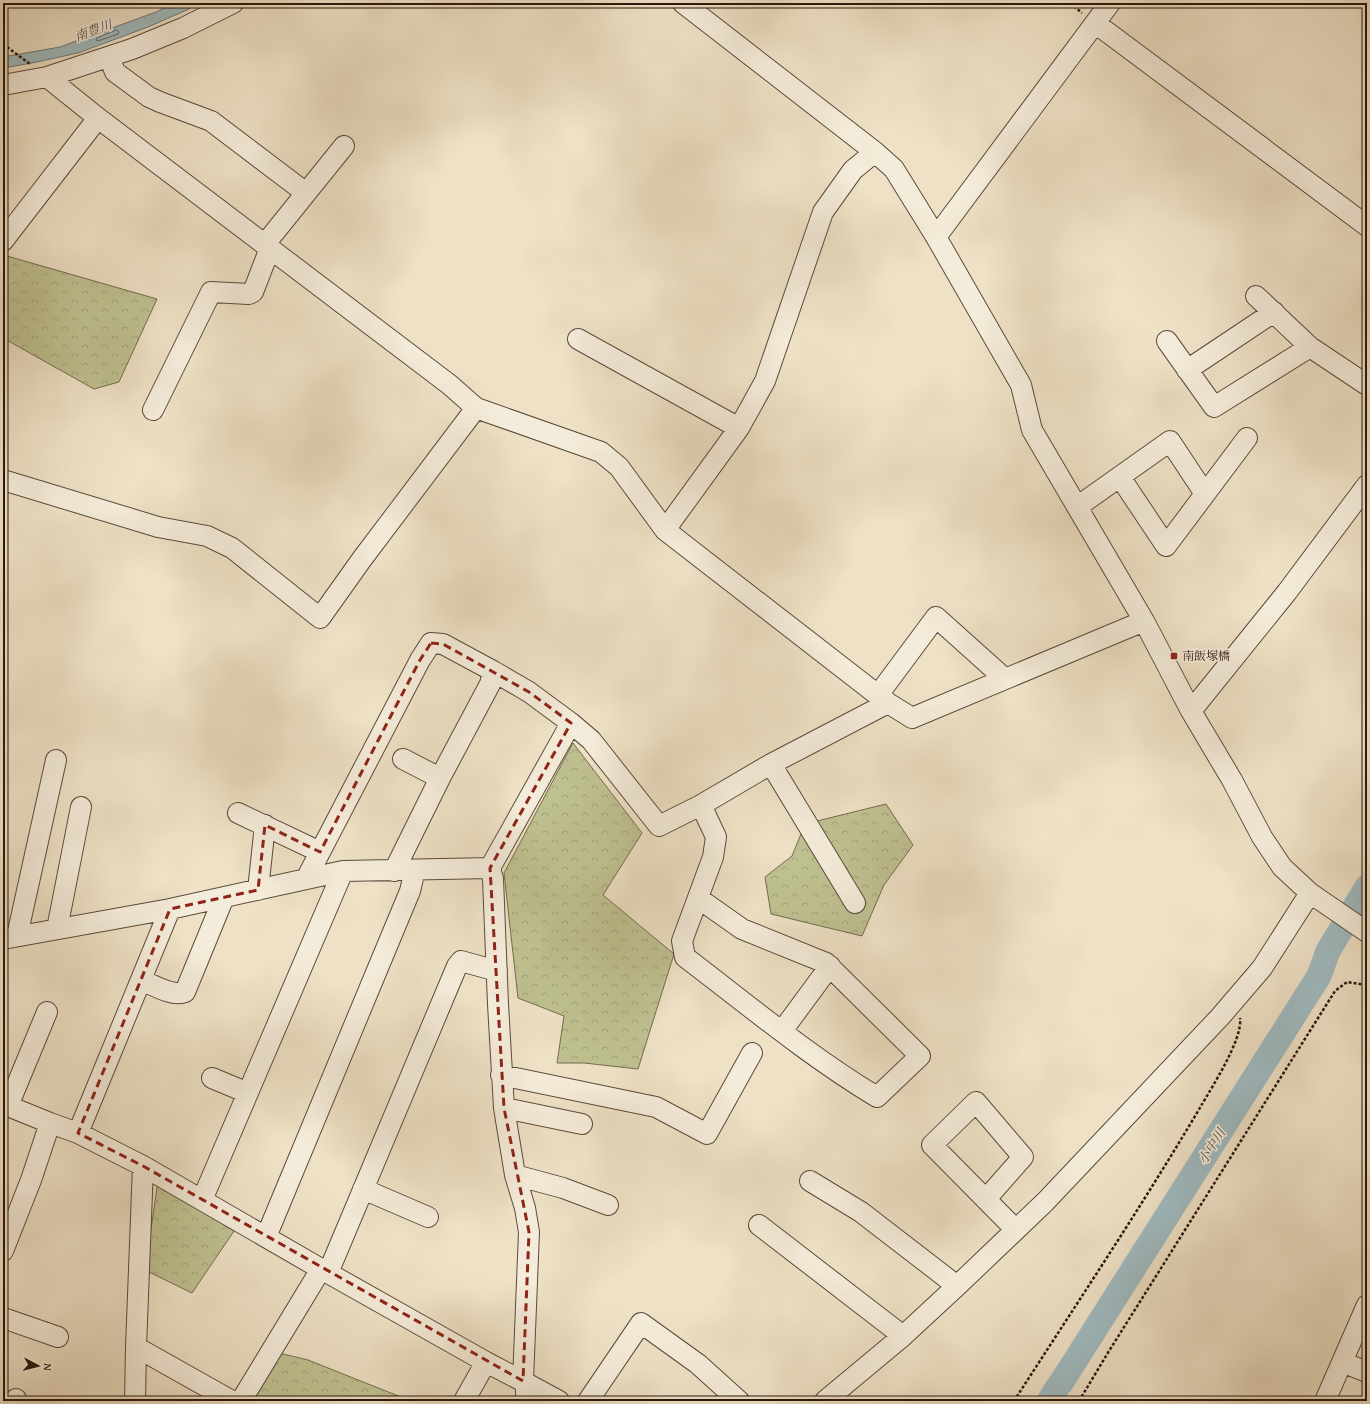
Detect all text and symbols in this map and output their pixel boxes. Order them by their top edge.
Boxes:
water label: 南豊川 [72,14,117,46]
place label: 南飯塚橋 [1182,647,1230,664]
marker: 南飯塚橋 [1169,651,1179,661]
water label: 小中川 [1193,1123,1231,1168]
north arrow [18,1346,58,1386]
text: N [39,1363,56,1372]

